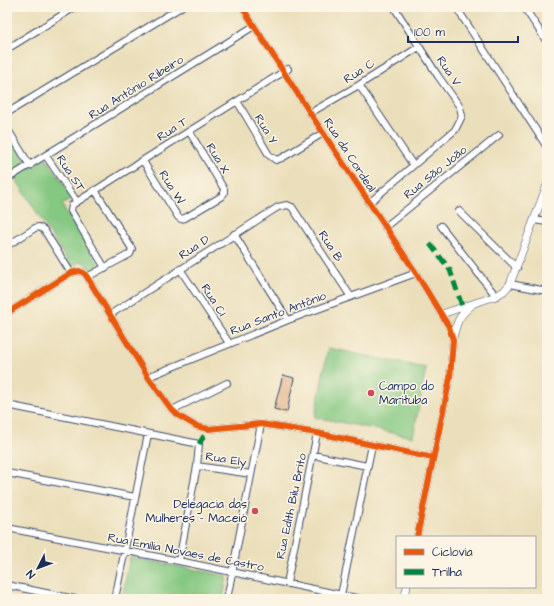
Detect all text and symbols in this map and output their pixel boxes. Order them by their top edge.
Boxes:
scale bar [408,18,518,44]
text: 100 m [414,24,445,41]
street label: Rua Antônio Ribeiro [86,51,187,124]
street label: Rua V [432,53,465,90]
street label: Rua C [340,55,379,88]
street label: Rua Y [250,111,281,148]
street label: Rua T [154,113,191,146]
street label: Rua da Cordeal [319,115,380,196]
street label: Rua X [202,140,233,177]
street label: Rua São João [400,141,471,203]
street label: Rua ST [52,152,89,195]
street label: Rua W [155,167,189,208]
street label: Rua B [314,227,347,266]
street label: Rua D [176,231,213,264]
street label: Rua C1 [197,281,231,320]
street label: Rua Santo Antônio [228,287,329,340]
place label: Campo do Marituba [379,378,434,409]
marker: Campo do Marituba [366,388,376,398]
street label: Rua Ely [204,448,248,472]
street label: Rua Edith Bilu Brito [272,451,311,561]
place label: Delegacia das Mulheres - Maceió [146,496,247,527]
marker: Delegacia das Mulheres - Maceió [250,506,260,516]
street label: Rua Emília Novaes de Castro [106,529,266,576]
legend [396,536,536,588]
text: Ciclovia [432,544,473,561]
north arrow [18,548,58,588]
text: Trilha [432,564,462,581]
text: N [23,567,39,582]

